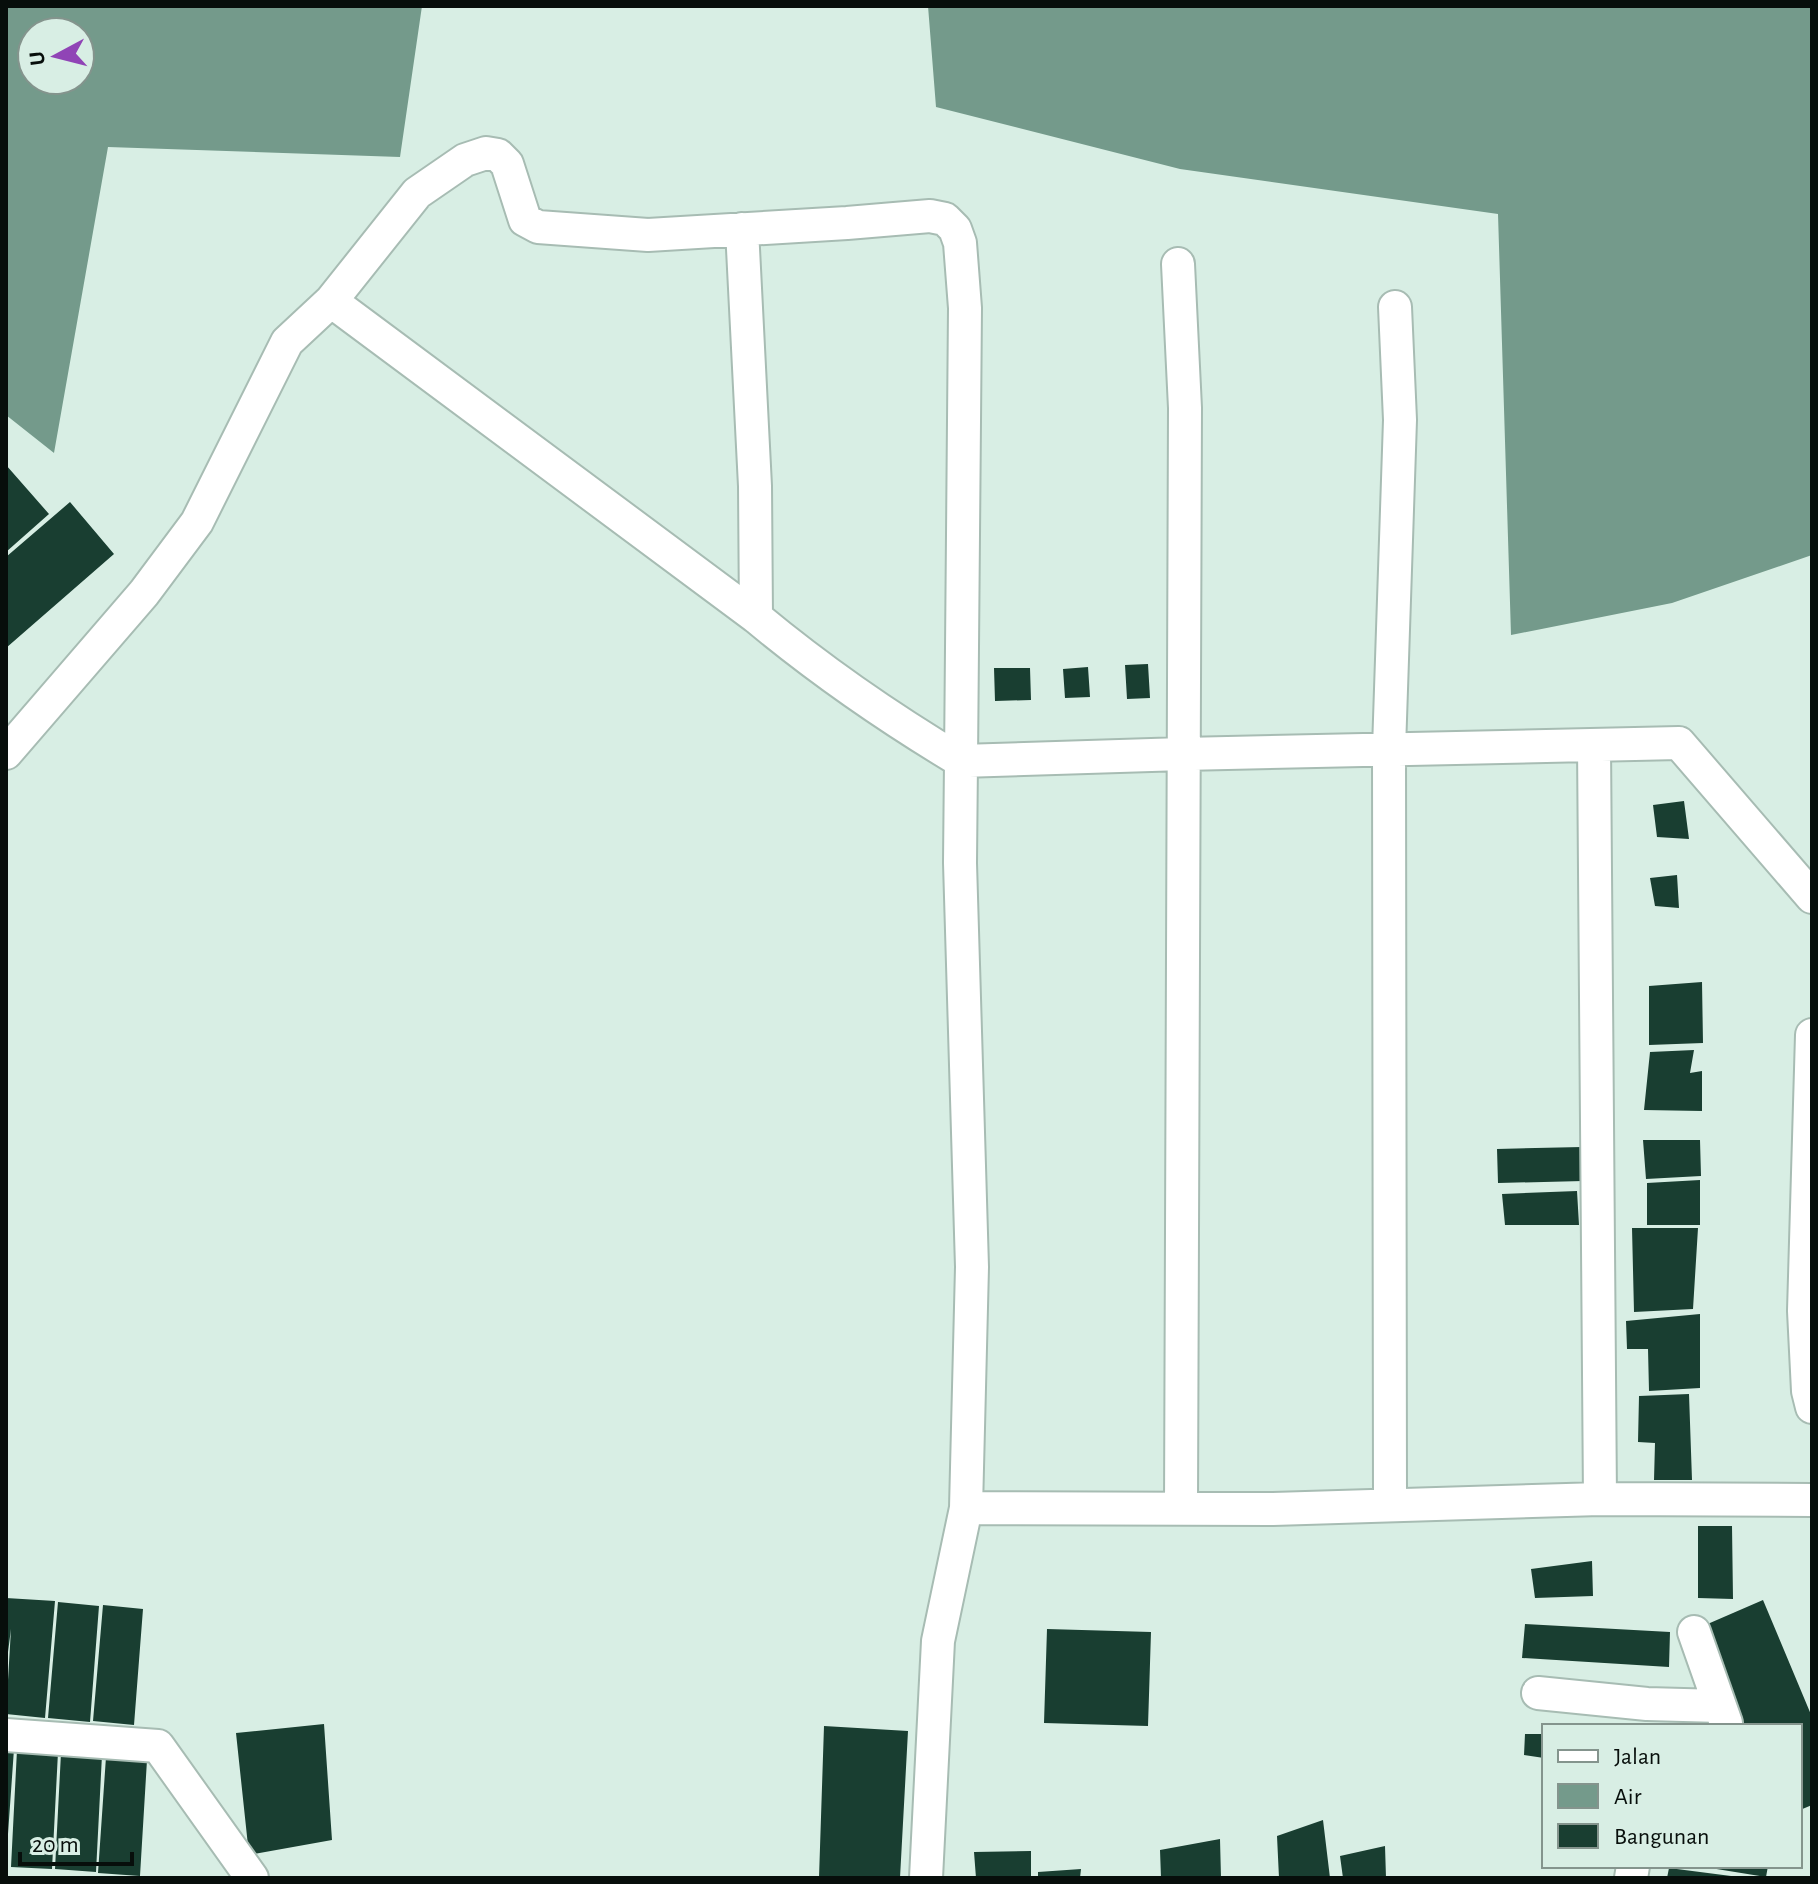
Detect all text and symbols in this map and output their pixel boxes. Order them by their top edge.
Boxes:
north arrow [16,16,96,96]
text: U [25,50,49,67]
legend [1542,1724,1802,1868]
text: Jalan [1614,1745,1661,1769]
text: Air [1614,1785,1642,1809]
scale bar [20,1816,132,1866]
text: Bangunan [1614,1825,1709,1849]
text: 20 m [32,1833,79,1857]

